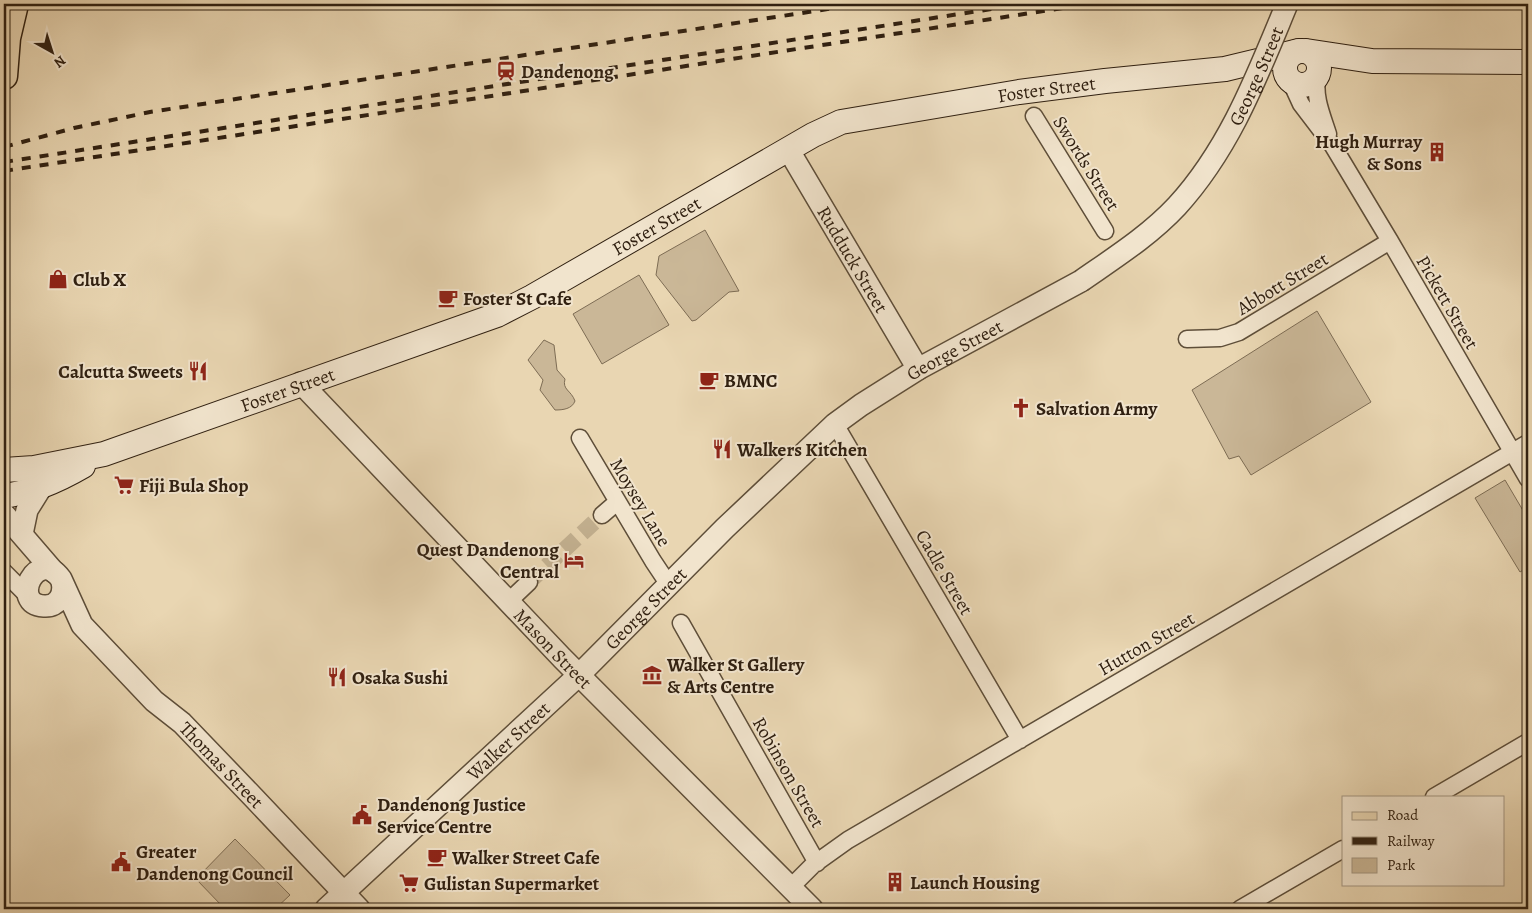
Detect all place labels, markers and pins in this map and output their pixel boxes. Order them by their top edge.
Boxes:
place label: Dandenong [521,59,614,85]
station icon: Dandenong [495,60,517,82]
place label: Hugh Murray & Sons [1315,129,1423,177]
building icon: Hugh Murray & Sons [1426,141,1448,163]
place label: Club X [73,267,126,293]
shop icon: Club X [47,268,69,290]
place label: Foster St Cafe [463,286,572,312]
cafe icon: Foster St Cafe [437,287,459,309]
place label: Calcutta Sweets [58,359,183,385]
restaurant icon: Calcutta Sweets [187,360,209,382]
place label: BMNC [724,368,777,394]
cafe icon: BMNC [698,369,720,391]
place label: Salvation Army [1036,396,1158,422]
church icon: Salvation Army [1010,397,1032,419]
place label: Walkers Kitchen [736,437,868,463]
restaurant icon: Walkers Kitchen [711,438,733,460]
place label: Fiji Bula Shop [139,473,249,499]
supermarket icon: Fiji Bula Shop [113,474,135,496]
place label: Quest Dandenong Central [417,537,559,585]
hotel icon: Quest Dandenong Central [563,549,585,571]
place label: Walker St Gallery & Arts Centre [666,652,806,700]
museum icon: Walker St Gallery & Arts Centre [641,664,663,686]
place label: Osaka Sushi [352,665,448,691]
restaurant icon: Osaka Sushi [326,666,348,688]
place label: Dandenong Justice Service Centre [377,792,526,840]
public building icon: Dandenong Justice Service Centre [351,804,373,826]
place label: Greater Dandenong Council [136,839,293,887]
place label: Walker Street Cafe [451,845,600,871]
cafe icon: Walker Street Cafe [426,846,448,868]
public building icon: Greater Dandenong Council [110,851,132,873]
place label: Launch Housing [910,870,1040,896]
place label: Gulistan Supermarket [424,871,600,897]
building icon: Launch Housing [884,871,906,893]
supermarket icon: Gulistan Supermarket [398,872,420,894]

